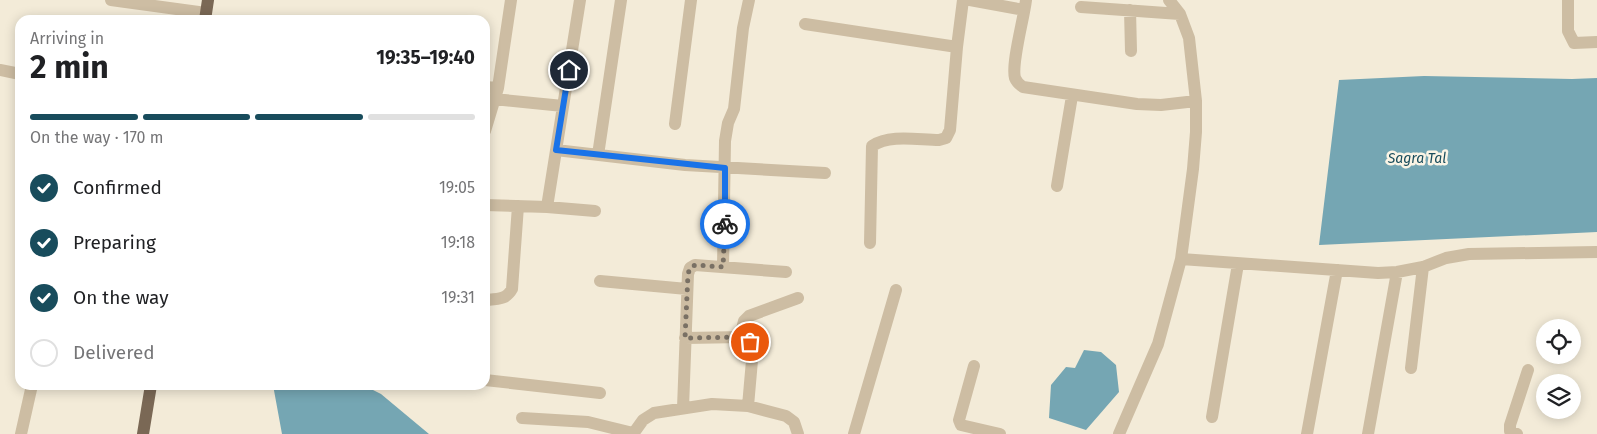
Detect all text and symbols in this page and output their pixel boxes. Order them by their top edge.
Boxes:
text: Arriving in [30,29,104,48]
text: 19:35–19:40 [376,46,475,69]
text: 2 min [30,48,109,86]
pin [548,49,590,91]
icon: home [555,56,583,84]
text: On the way · 170 m [30,128,163,147]
water label: Sagra Tal [1387,150,1446,167]
icon: check [30,174,58,202]
text: Confirmed [73,176,162,199]
text: 19:05 [439,178,475,197]
courier [700,199,750,249]
icon: bike [711,210,739,238]
icon: check [30,229,58,257]
text: Preparing [73,231,156,254]
text: 19:18 [441,233,475,252]
icon: check [30,284,58,312]
text: On the way [73,286,169,309]
text: 19:31 [441,288,475,307]
map controls [1536,319,1581,419]
button: locate [1536,319,1581,364]
pin [729,321,771,363]
icon: bag [736,328,764,356]
text: Delivered [73,341,155,364]
button: layers [1536,374,1581,419]

